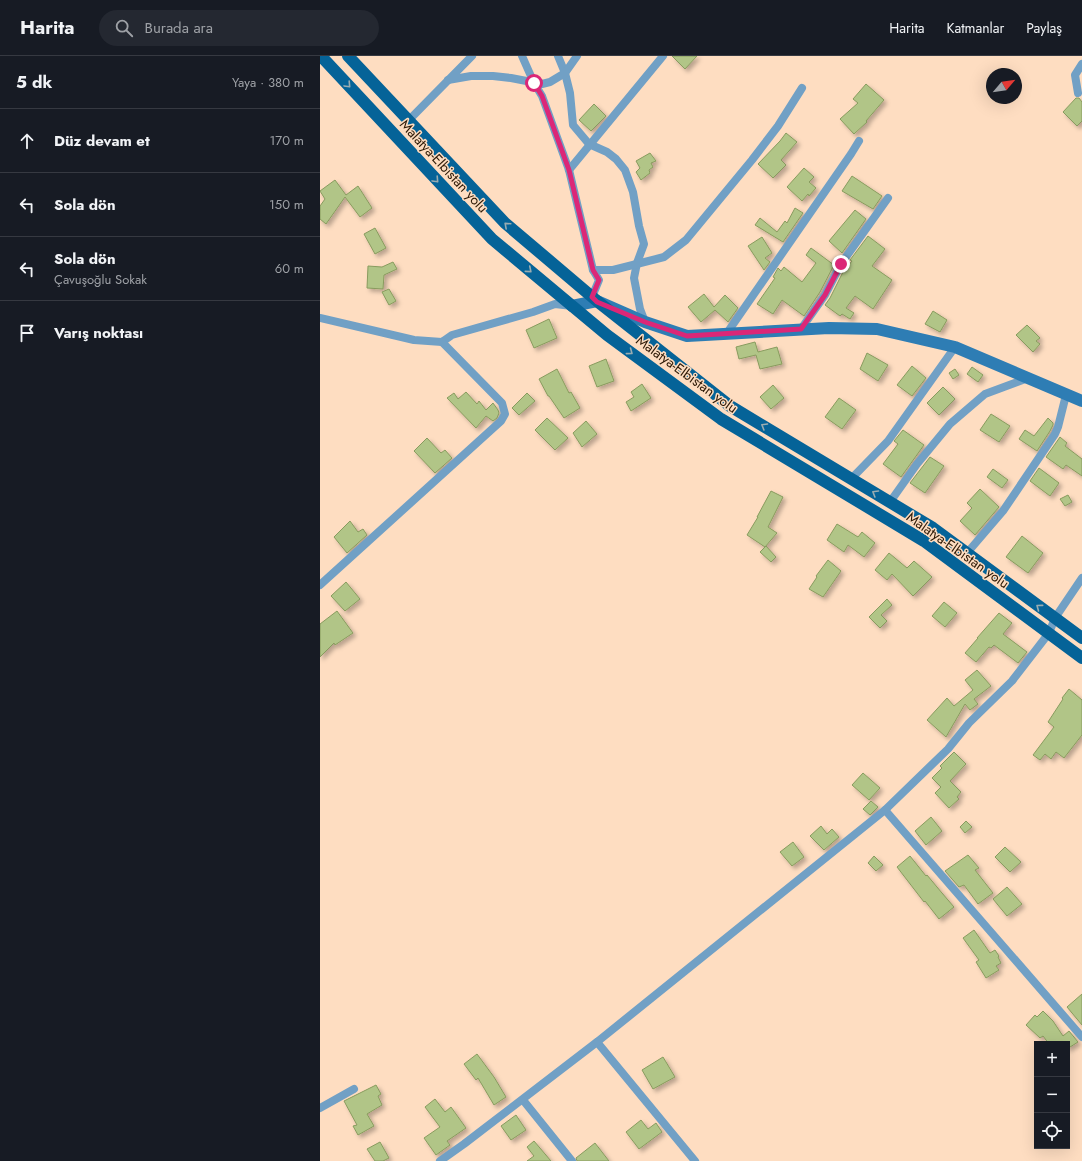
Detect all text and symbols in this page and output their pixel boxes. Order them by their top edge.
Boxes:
search box [99,10,379,46]
text: Harita [20,14,75,41]
icon: search [113,17,135,39]
text: Burada ara [145,17,213,39]
text: Harita [889,18,925,38]
text: Katmanlar [947,18,1004,38]
text: Paylaş [1026,18,1062,38]
north arrow [986,68,1022,104]
text: 5 dk [16,70,52,94]
text: Yaya · 380 m [232,73,304,92]
route start [525,74,543,92]
one-way arrow [343,80,350,87]
street label: Malatya-Elbistan yolu [395,115,493,217]
icon: ahead [16,130,38,152]
text: Düz devam et [54,130,150,152]
text: 170 m [269,131,304,150]
one-way arrow [432,175,439,183]
icon: left [16,194,38,216]
text: Sola dön [54,194,116,216]
text: 150 m [269,195,304,214]
one-way arrow [505,223,512,230]
text: Sola dön [54,248,116,270]
route end [832,255,850,273]
icon: left [16,258,38,280]
text: 60 m [275,259,304,278]
one-way arrow [525,266,532,273]
text: Çavuşoğlu Sokak [54,270,147,289]
icon: arrive [16,322,38,344]
text: Varış noktası [54,322,143,344]
street label: Malatya-Elbistan yolu [632,330,742,418]
one-way arrow [626,347,633,354]
one-way arrow [761,424,768,431]
one-way arrow [872,490,879,498]
street label: Malatya-Elbistan yolu [903,507,1013,593]
one-way arrow [1037,604,1044,611]
map controls [1034,1041,1070,1149]
button: + [1034,1041,1070,1077]
button: − [1034,1077,1070,1113]
button: locate [1034,1113,1070,1149]

